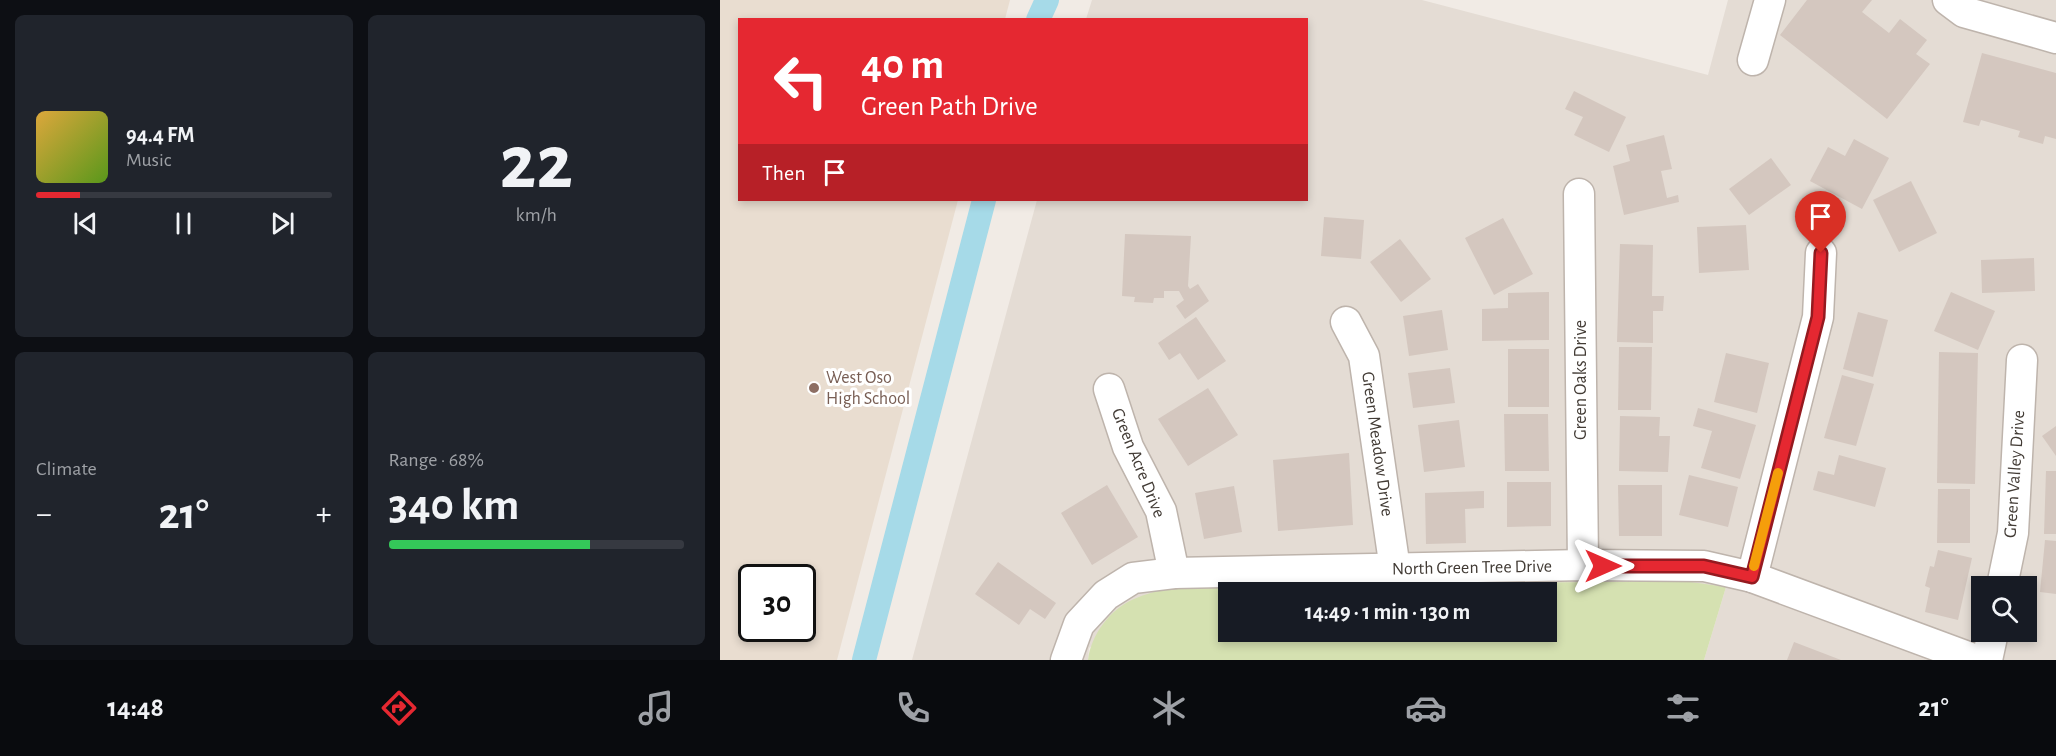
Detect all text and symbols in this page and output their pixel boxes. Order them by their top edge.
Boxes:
icon: left [762,42,840,120]
text: 40 m [861,44,944,86]
text: Green Path Drive [861,93,1038,120]
text: 94.4 FM [126,124,194,146]
text: 22 [500,125,573,203]
text: Music [126,150,172,170]
icon: arrive [818,156,851,189]
text: Then [762,162,806,184]
pin [1795,191,1846,253]
icon: arrive [1804,200,1837,233]
text: km/h [516,205,557,225]
icon: previous [69,207,102,240]
icon: pause [167,207,200,240]
icon: next [266,207,299,240]
street label: Green Oaks Drive [1572,320,1590,440]
place label: West Oso High School [826,369,910,408]
street label: Green Meadow Drive [1358,370,1396,518]
marker: West Oso High School [807,381,821,395]
street label: Green Acre Drive [1108,406,1168,520]
street label: Green Valley Drive [2002,410,2028,538]
text: Range · 68% [389,450,484,470]
text: Climate [36,459,97,479]
text: 340 km [389,483,519,528]
text: 21° [158,492,209,537]
text: − [36,498,52,531]
text: + [316,498,332,531]
position arrow [1571,534,1635,598]
street label: North Green Tree Drive [1392,558,1552,578]
speed limit sign: 30 [738,564,816,642]
map controls [1971,576,2037,642]
button: search [1971,576,2037,642]
text: 14:49 · 1 min · 130 m [1305,601,1470,623]
icon: directions [378,687,420,729]
icon: music [635,687,677,729]
icon: phone [892,687,934,729]
icon: climate [1148,687,1190,729]
icon: car [1405,687,1447,729]
icon: filters [1662,687,1704,729]
text: 14:48 [107,694,164,721]
text: 21° [1918,694,1949,721]

